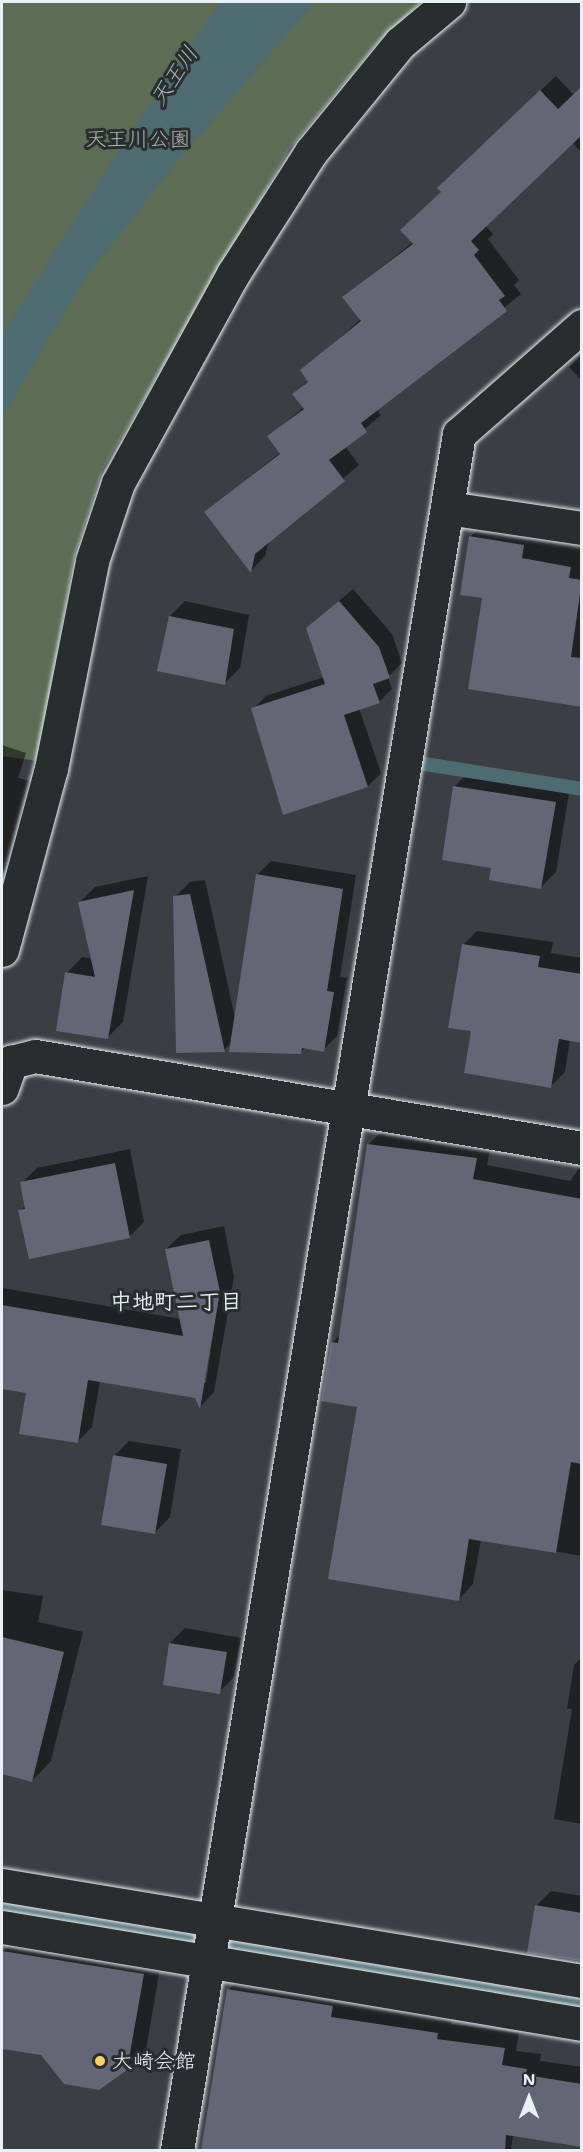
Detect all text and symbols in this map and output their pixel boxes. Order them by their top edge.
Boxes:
water label: 天王川 [145,41,203,111]
park label: 天王川公園 [86,126,190,152]
district label: 中地町二丁目 [110,1289,242,1315]
place label: 大崎会館 [112,2048,196,2074]
marker: 大崎会館 [93,2054,107,2068]
north arrow [499,2068,559,2128]
text: N [523,2069,535,2090]

